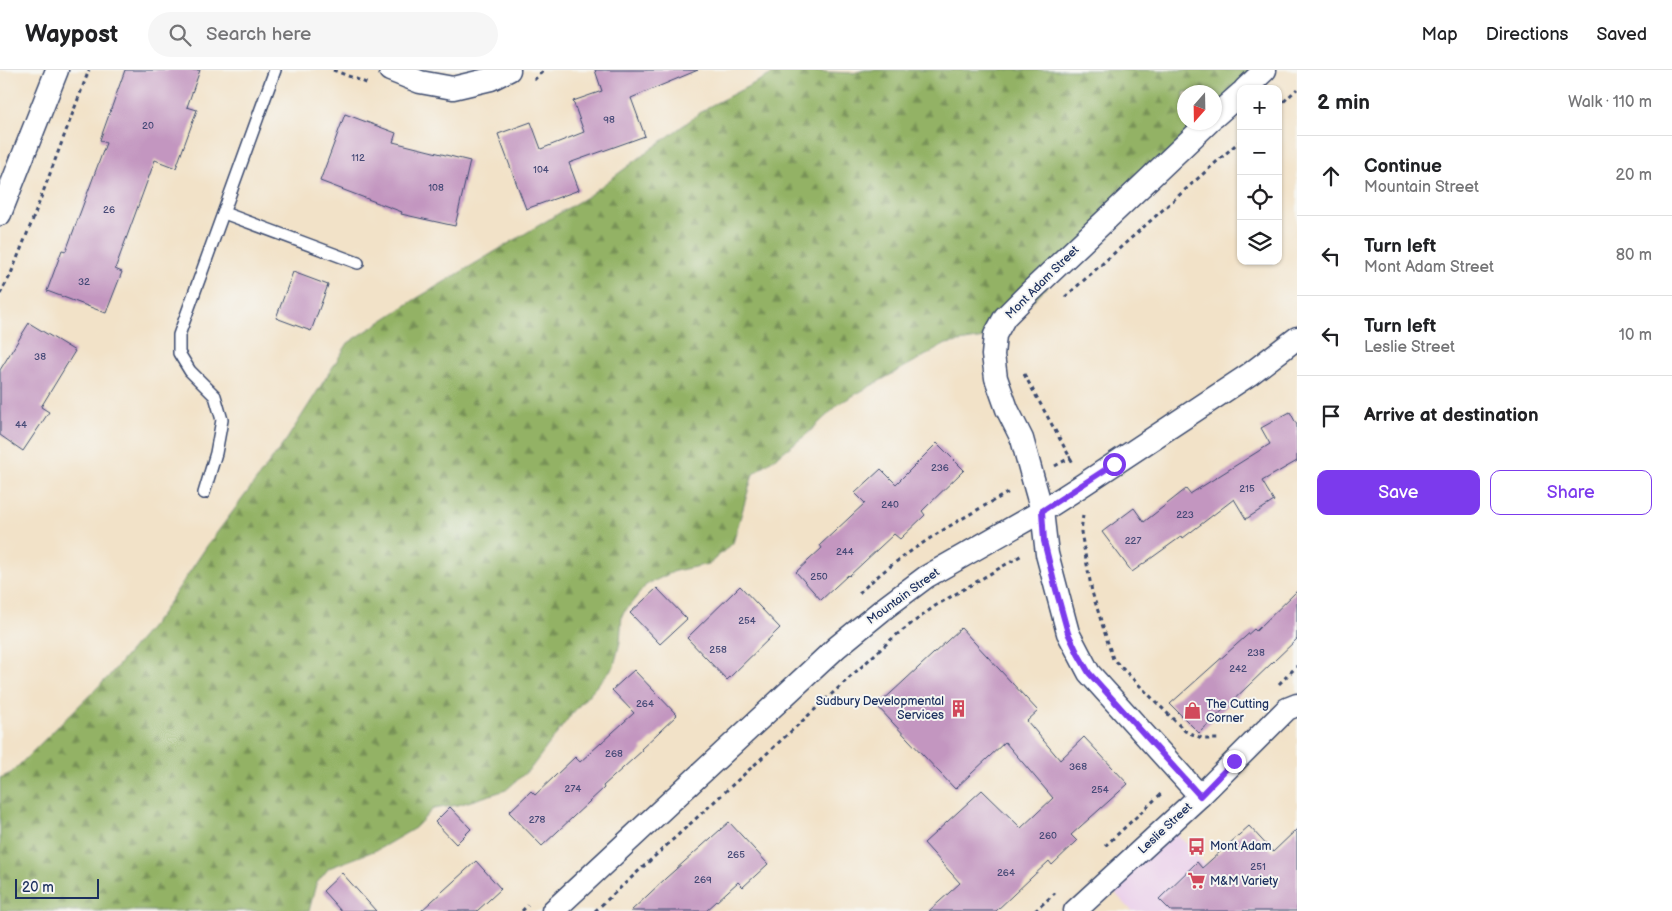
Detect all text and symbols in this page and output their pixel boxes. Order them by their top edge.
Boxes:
search box [148,12,498,57]
text: Waypost [25,20,118,49]
icon: search [166,21,194,49]
text: Search here [206,23,311,46]
text: Map [1422,24,1458,45]
text: Directions [1486,24,1568,45]
text: Saved [1596,24,1647,45]
north arrow [1177,85,1222,130]
map controls [1237,85,1282,265]
button: + [1237,85,1282,130]
text: 2 min [1317,90,1370,115]
text: Walk · 110 m [1568,93,1652,112]
house number: 98 [603,114,615,126]
house number: 20 [142,120,154,132]
button: − [1237,130,1282,175]
house number: 112 [351,152,365,164]
text: Continue [1364,155,1442,178]
icon: ahead [1317,162,1345,190]
house number: 104 [533,164,549,176]
text: 20 m [1616,166,1652,185]
button: locate [1237,175,1282,220]
text: Mountain Street [1364,178,1479,197]
house number: 108 [428,182,444,194]
house number: 26 [103,204,115,216]
button: layers [1237,220,1282,265]
text: Turn left [1364,235,1436,258]
street label: Mont Adam Street [1003,242,1082,322]
icon: left [1317,242,1345,270]
text: 80 m [1616,246,1652,265]
text: Mont Adam Street [1364,258,1494,277]
house number: 32 [78,276,90,288]
text: Turn left [1364,315,1436,338]
icon: left [1317,322,1345,350]
text: 10 m [1619,326,1652,345]
text: Leslie Street [1364,338,1455,357]
house number: 38 [34,351,46,363]
icon: arrive [1317,402,1345,430]
text: Arrive at destination [1364,404,1539,427]
house number: 44 [15,419,27,431]
route start [1103,453,1126,476]
house number: 236 [931,462,949,474]
button: Save [1317,470,1480,515]
button: Share [1490,470,1652,515]
house number: 215 [1239,483,1255,495]
house number: 240 [881,499,899,511]
house number: 223 [1176,509,1194,521]
house number: 227 [1125,535,1141,547]
house number: 244 [836,546,854,558]
street label: Mountain Street [864,565,943,628]
house number: 250 [810,571,828,583]
house number: 254 [738,615,756,627]
house number: 258 [709,644,727,656]
house number: 238 [1247,647,1265,659]
house number: 242 [1229,663,1247,675]
place label: Sudbury Developmental Services [816,694,944,723]
place label: The Cutting Corner [1206,697,1269,726]
house number: 264 [636,698,654,710]
building icon: Sudbury Developmental Services [948,698,968,718]
shop icon: The Cutting Corner [1182,701,1202,721]
house number: 268 [605,748,623,760]
route end [1223,750,1246,773]
house number: 368 [1069,761,1087,773]
house number: 274 [565,783,581,795]
house number: 254 [1091,784,1109,796]
street label: Leslie Street [1135,799,1196,857]
house number: 278 [529,814,545,826]
house number: 260 [1039,830,1057,842]
bus stop icon: Mont Adam [1186,836,1206,856]
place label: Mont Adam [1210,839,1272,854]
house number: 265 [727,849,745,861]
house number: 251 [1250,861,1266,873]
house number: 264 [997,867,1015,879]
supermarket icon: M&M Variety [1186,871,1206,891]
house number: 269 [694,874,712,886]
place label: M&M Variety [1210,874,1279,889]
scale bar [15,876,99,899]
text: 20 m [22,879,54,896]

